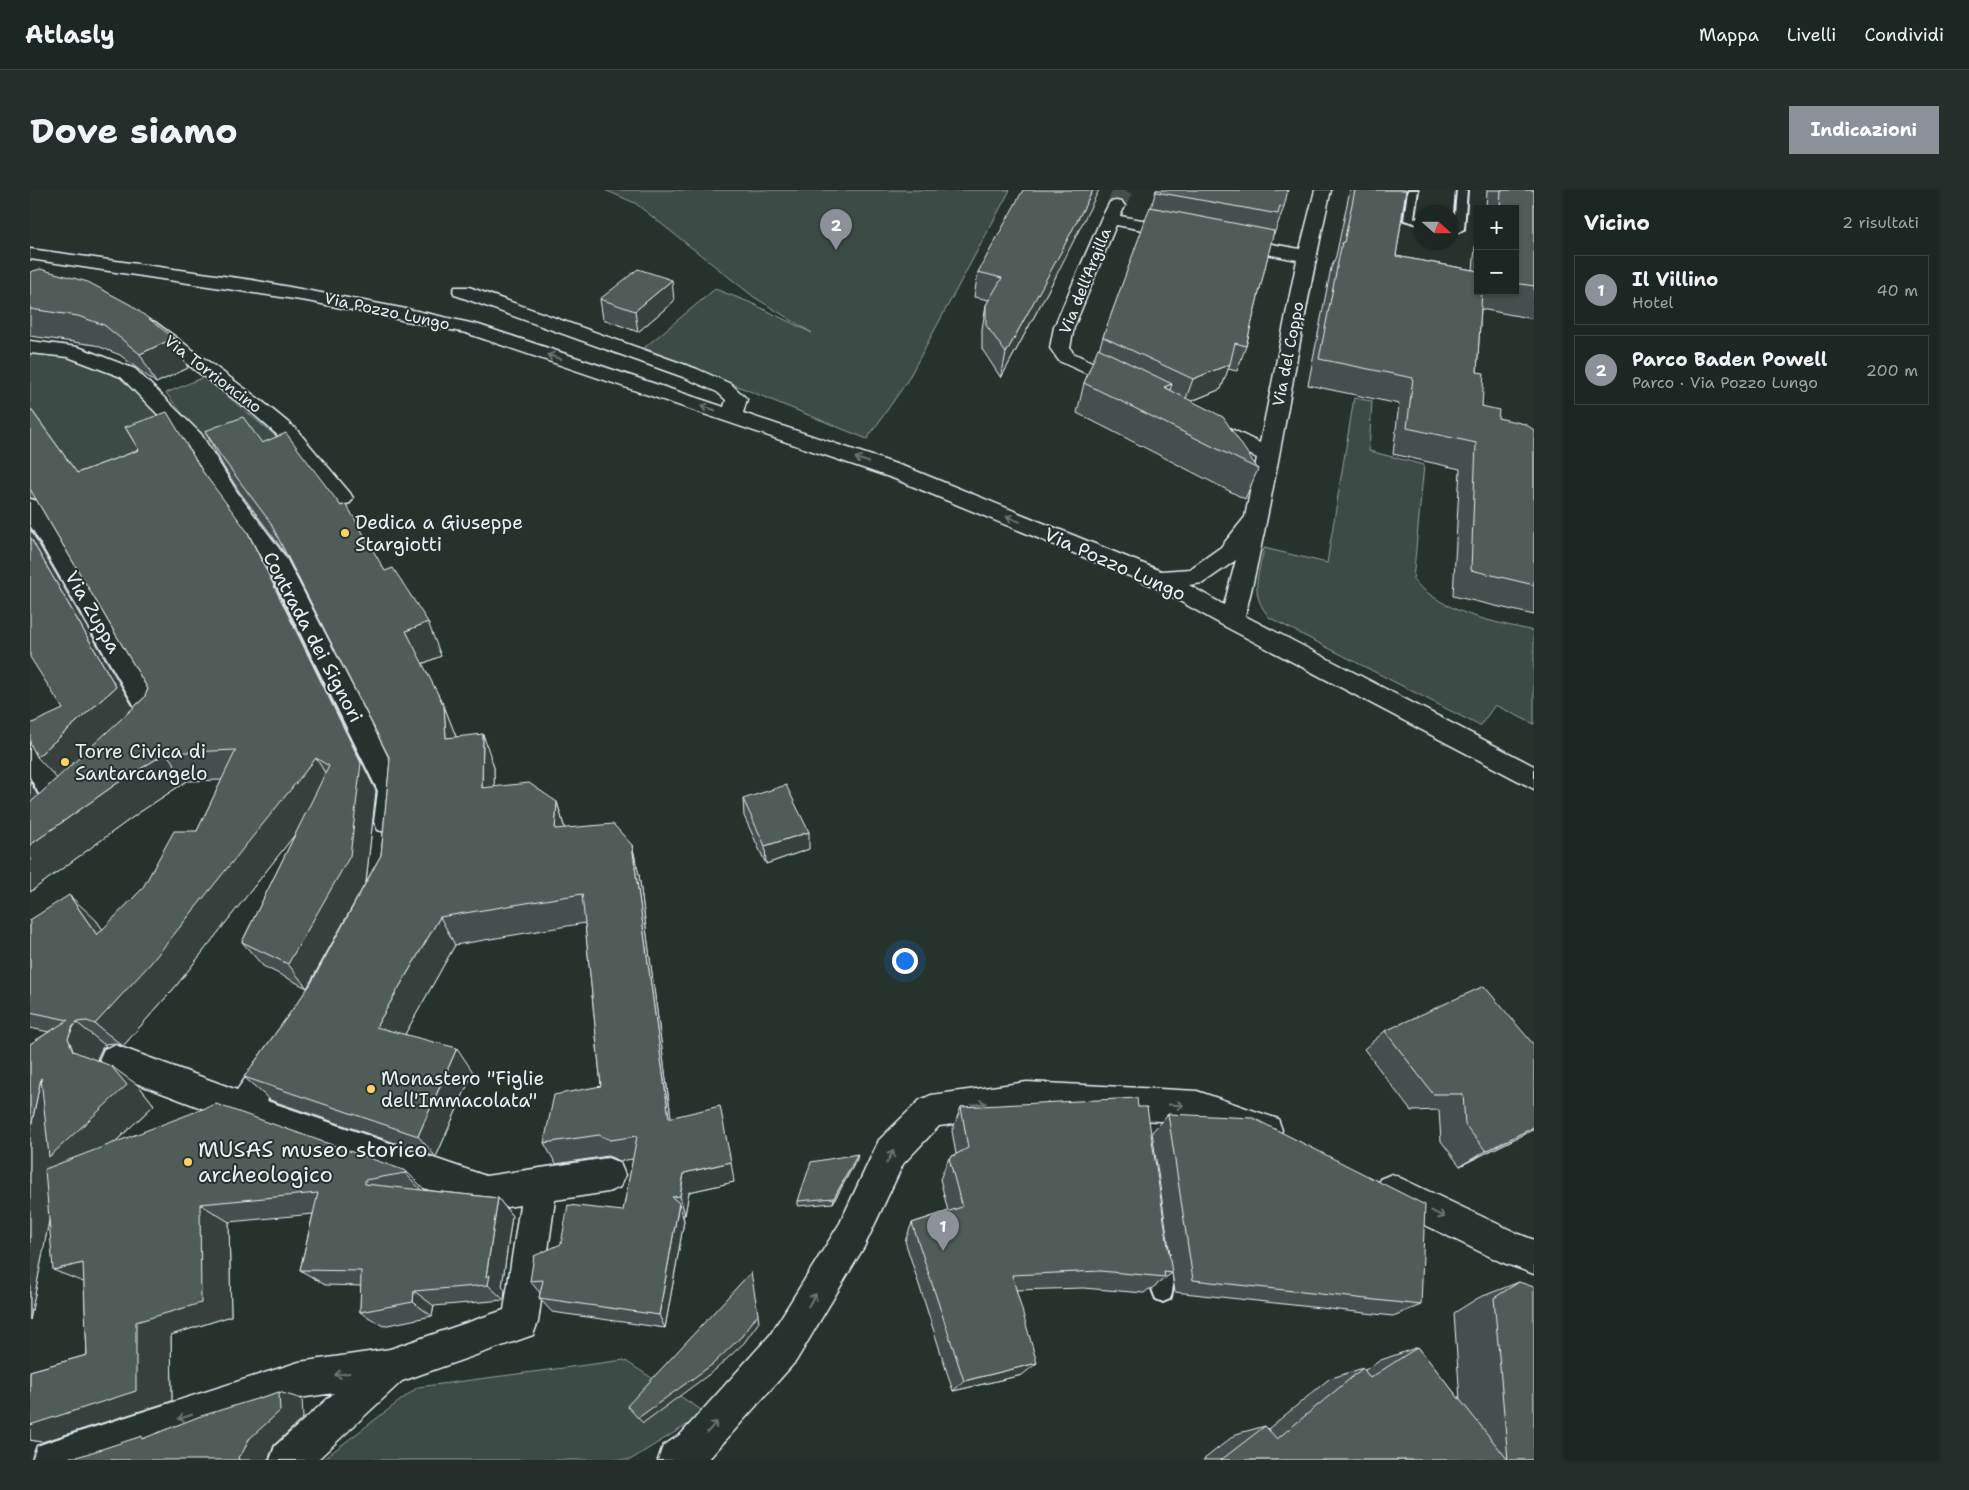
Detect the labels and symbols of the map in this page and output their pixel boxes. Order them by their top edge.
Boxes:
north arrow [1414,205,1459,250]
pin: 2 [820,209,852,250]
street label: Via dell'Argilla [1054,225,1116,337]
street label: Via Pozzo Lungo [322,287,452,335]
street label: Via del Coppo [1268,300,1308,408]
street label: Via Torrioncino [160,330,266,418]
one-way arrow [546,351,562,361]
one-way arrow [701,403,717,412]
one-way arrow [855,455,870,464]
place label: Dedica a Giuseppe Stargiotti [355,510,523,557]
one-way arrow [1006,514,1021,524]
street label: Via Pozzo Lungo [1040,522,1190,606]
marker: Dedica a Giuseppe Stargiotti [339,527,351,539]
street label: Contrada dei Signori [257,547,369,727]
street label: Via Zuppa [59,566,127,658]
place label: Torre Civica di Santarcangelo [75,739,207,786]
marker: Torre Civica di Santarcangelo [59,756,71,768]
your location [892,948,918,974]
place label: Monastero "Figlie dell'Immacolata" [381,1066,544,1113]
marker: Monastero "Figlie dell'Immacolata" [365,1083,377,1095]
one-way arrow [971,1099,987,1109]
one-way arrow [1168,1101,1184,1110]
place label: MUSAS museo storico archeologico [198,1135,428,1189]
one-way arrow [885,1151,895,1165]
marker: MUSAS museo storico archeologico [182,1156,194,1168]
one-way arrow [1430,1209,1445,1219]
pin: 1 [927,1210,959,1251]
one-way arrow [808,1293,818,1307]
one-way arrow [334,1369,350,1379]
one-way arrow [178,1412,194,1422]
one-way arrow [706,1420,718,1433]

